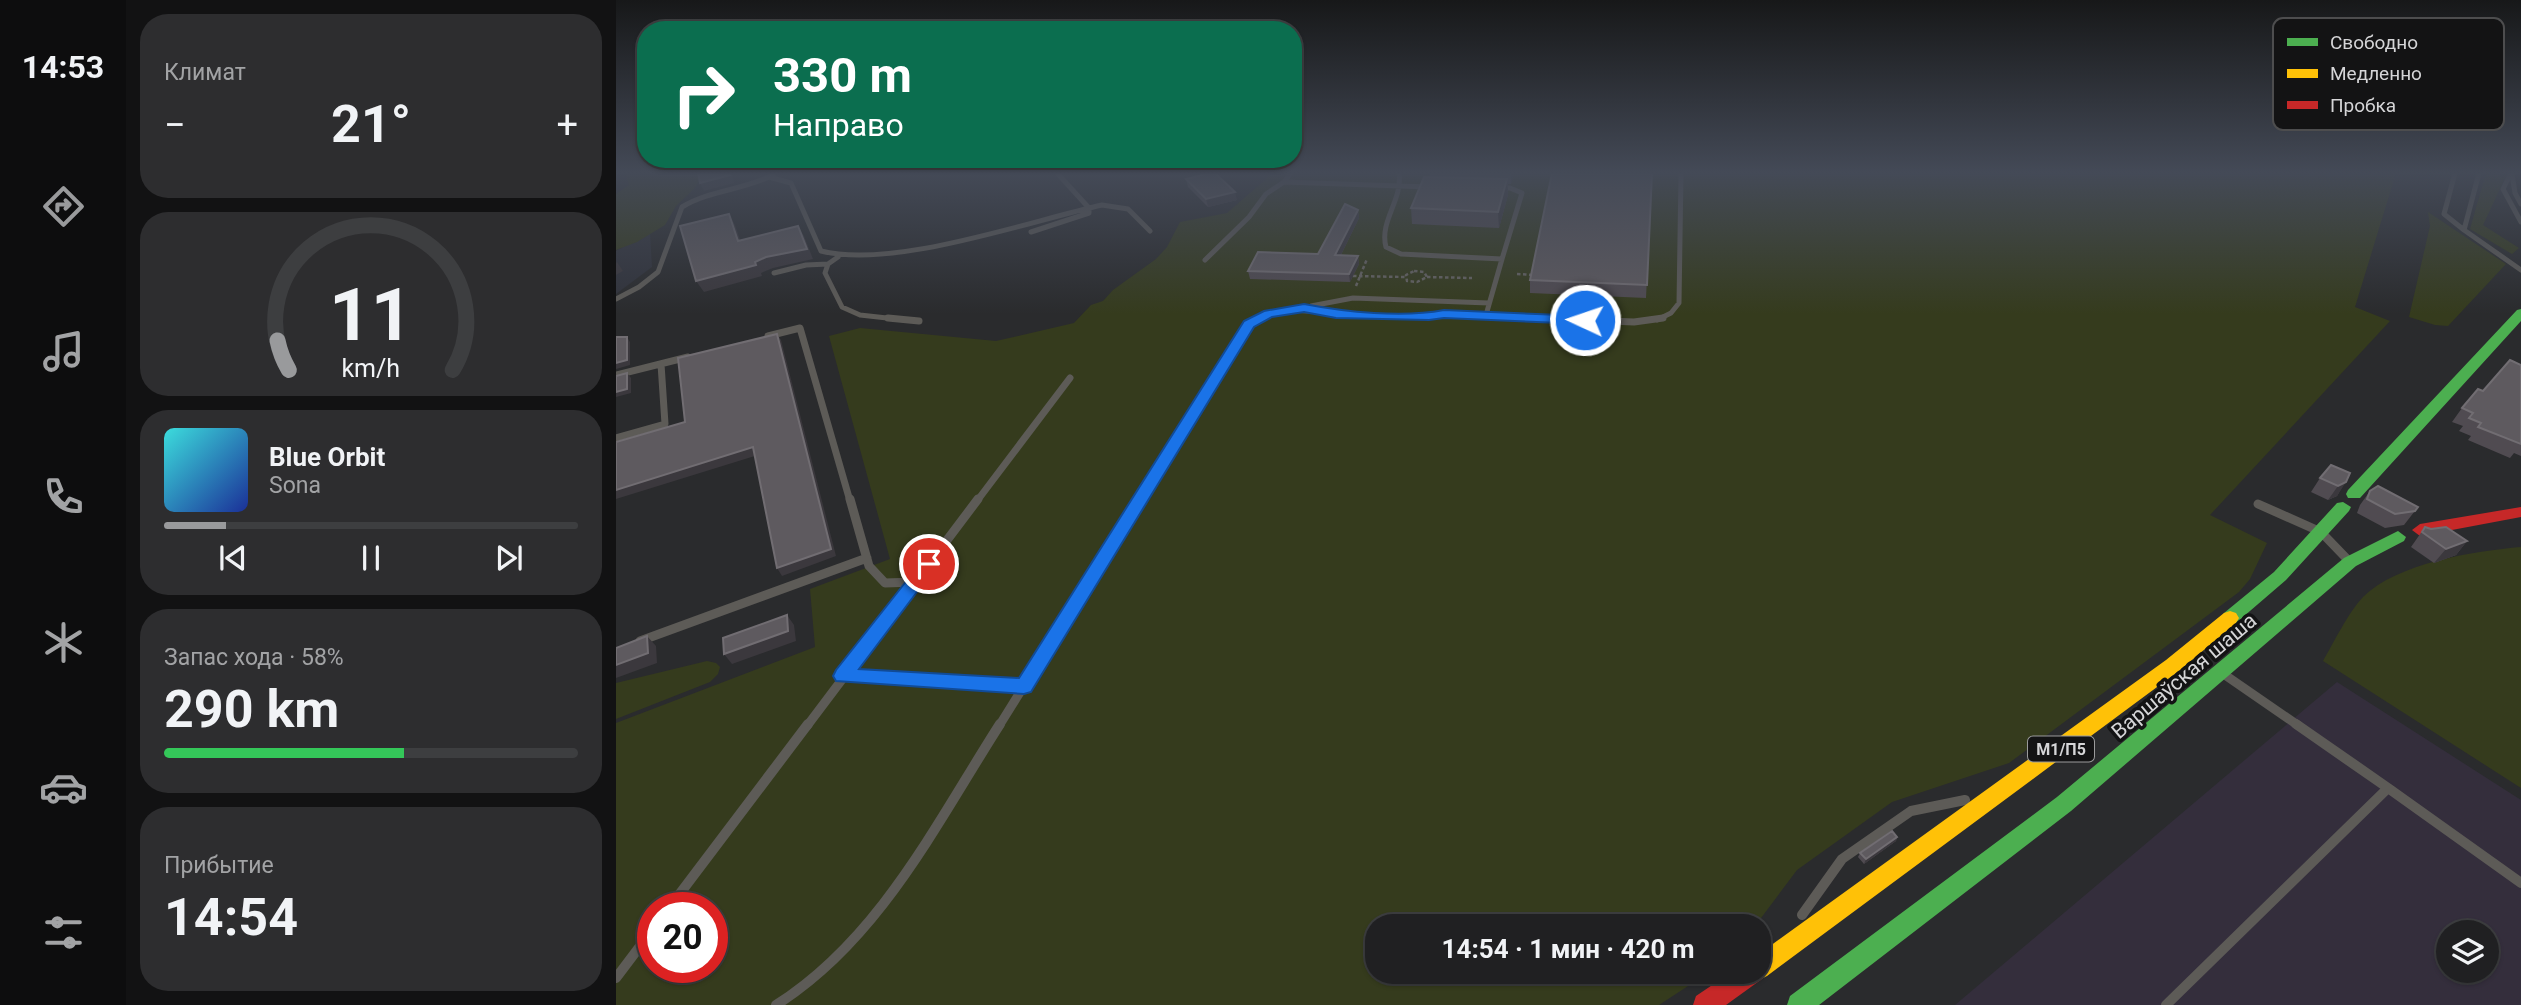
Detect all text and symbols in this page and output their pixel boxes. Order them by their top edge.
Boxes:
legend [2273,18,2504,130]
text: Свободно [2330,31,2418,54]
text: 330 m [773,47,912,104]
text: 14:53 [22,48,104,86]
icon: right [658,49,749,140]
text: Климат [164,59,246,86]
text: Медленно [2330,62,2422,85]
text: 21° [331,94,411,155]
text: Пробка [2330,94,2396,117]
text: − [164,103,186,147]
text: + [556,103,578,147]
text: Направо [773,106,904,144]
icon: directions [39,182,88,231]
text: 11 [329,273,413,359]
position arrow [1548,283,1622,357]
icon: music [39,327,88,376]
text: km/h [342,354,400,383]
text: Blue Orbit [269,442,385,472]
icon: phone [39,472,88,521]
text: Sona [269,472,321,499]
pin [899,534,959,594]
icon: previous [214,539,252,577]
icon: pause [352,539,390,577]
icon: next [490,539,528,577]
icon: arrive [910,545,948,583]
street label: Варшаўская шаша [2107,608,2261,744]
icon: climate [39,618,88,667]
text: Запас хода · 58% [164,644,344,671]
text: 290 km [164,679,339,740]
road number: М1/П5 [2028,736,2094,762]
icon: car [39,763,88,812]
text: Прибытие [164,852,274,879]
text: 14:54 [164,887,298,948]
speed limit sign: 20 [637,892,728,983]
icon: filters [39,908,88,957]
map controls [2436,920,2499,983]
button: layers [2436,920,2499,983]
text: 14:54 · 1 мин · 420 m [1442,934,1694,964]

